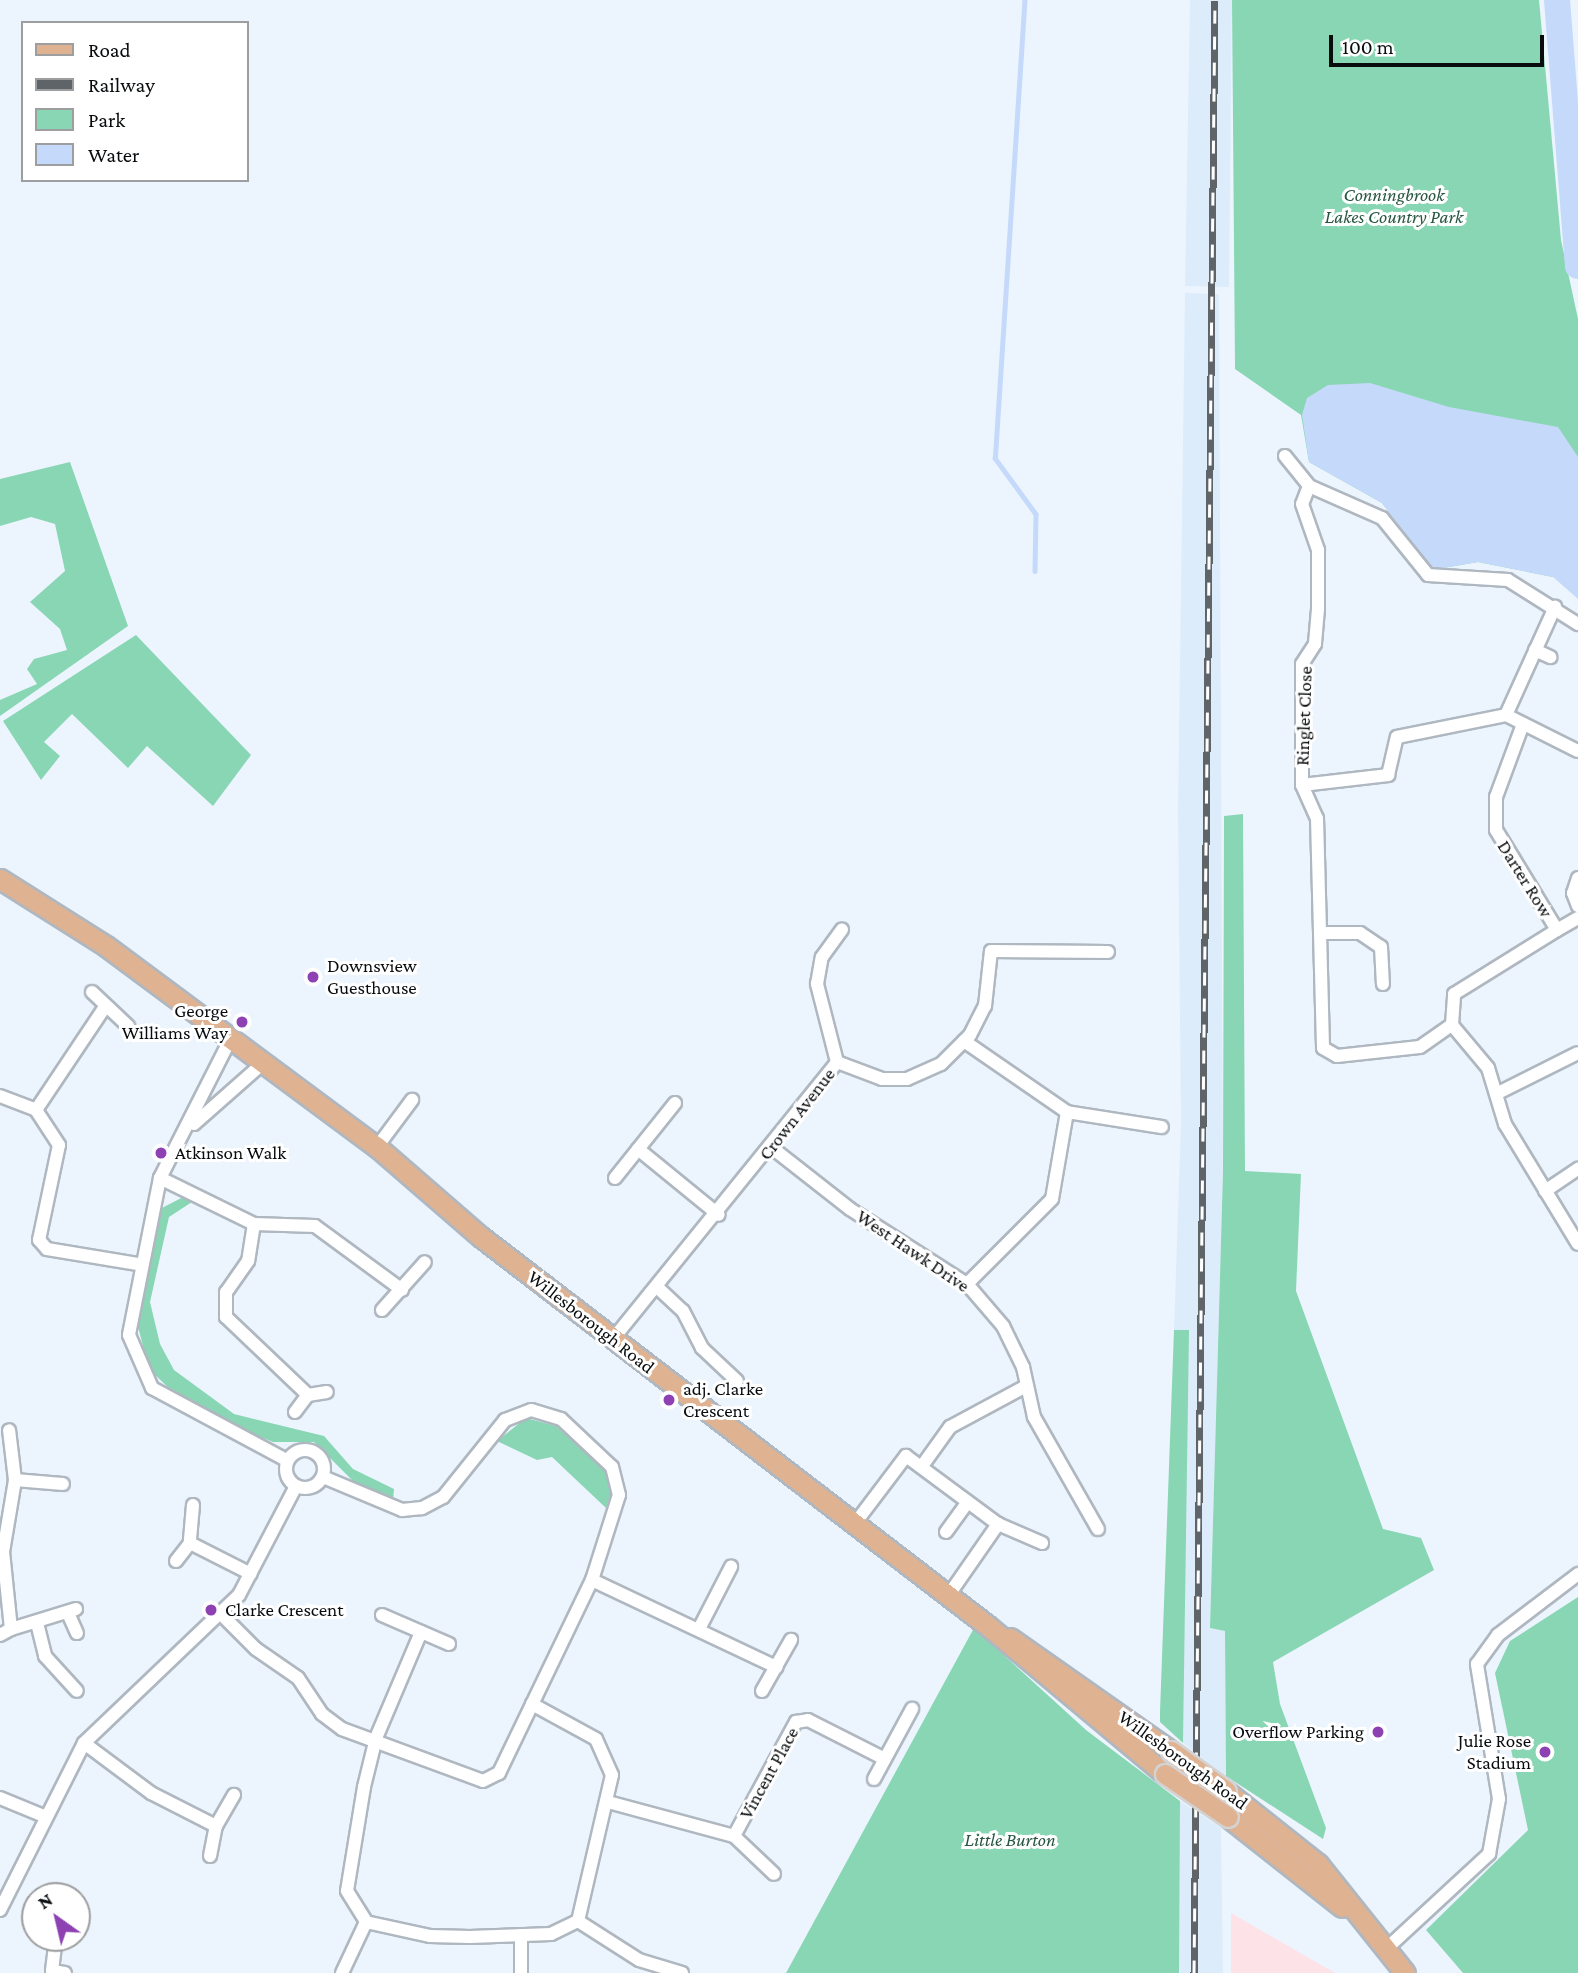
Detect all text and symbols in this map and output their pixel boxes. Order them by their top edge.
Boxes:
legend [21,21,248,182]
scale bar [1333,21,1548,65]
text: 100 m [1342,35,1394,59]
text: Road [88,38,131,62]
text: Railway [88,73,155,97]
text: Park [88,108,125,132]
text: Water [88,143,140,167]
park label: Conningbrook Lakes Country Park [1325,184,1463,228]
street label: Ringlet Close [1291,666,1317,766]
street label: Darter Row [1492,836,1558,922]
place label: Downsview Guesthouse [327,955,417,999]
marker: Downsview Guesthouse [305,969,321,985]
place label: George Williams Way [122,1000,228,1044]
marker: George Williams Way [234,1014,250,1030]
street label: Crown Avenue [754,1063,840,1165]
place label: Atkinson Walk [175,1142,286,1164]
marker: Atkinson Walk [153,1145,169,1161]
street label: West Hawk Drive [852,1205,974,1297]
street label: Willesborough Road [523,1266,659,1378]
place label: adj. Clarke Crescent [683,1378,763,1422]
marker: adj. Clarke Crescent [661,1392,677,1408]
place label: Clarke Crescent [225,1599,343,1621]
marker: Clarke Crescent [203,1602,219,1618]
street label: Willesborough Road [1114,1705,1252,1815]
place label: Overflow Parking [1232,1721,1364,1743]
street label: Vincent Place [734,1723,804,1823]
marker: Overflow Parking [1370,1724,1386,1740]
place label: Julie Rose Stadium [1458,1730,1531,1774]
marker: Julie Rose Stadium [1537,1744,1553,1760]
park label: Little Burton [964,1829,1056,1851]
north arrow [21,1882,91,1952]
text: N [34,1889,56,1913]

